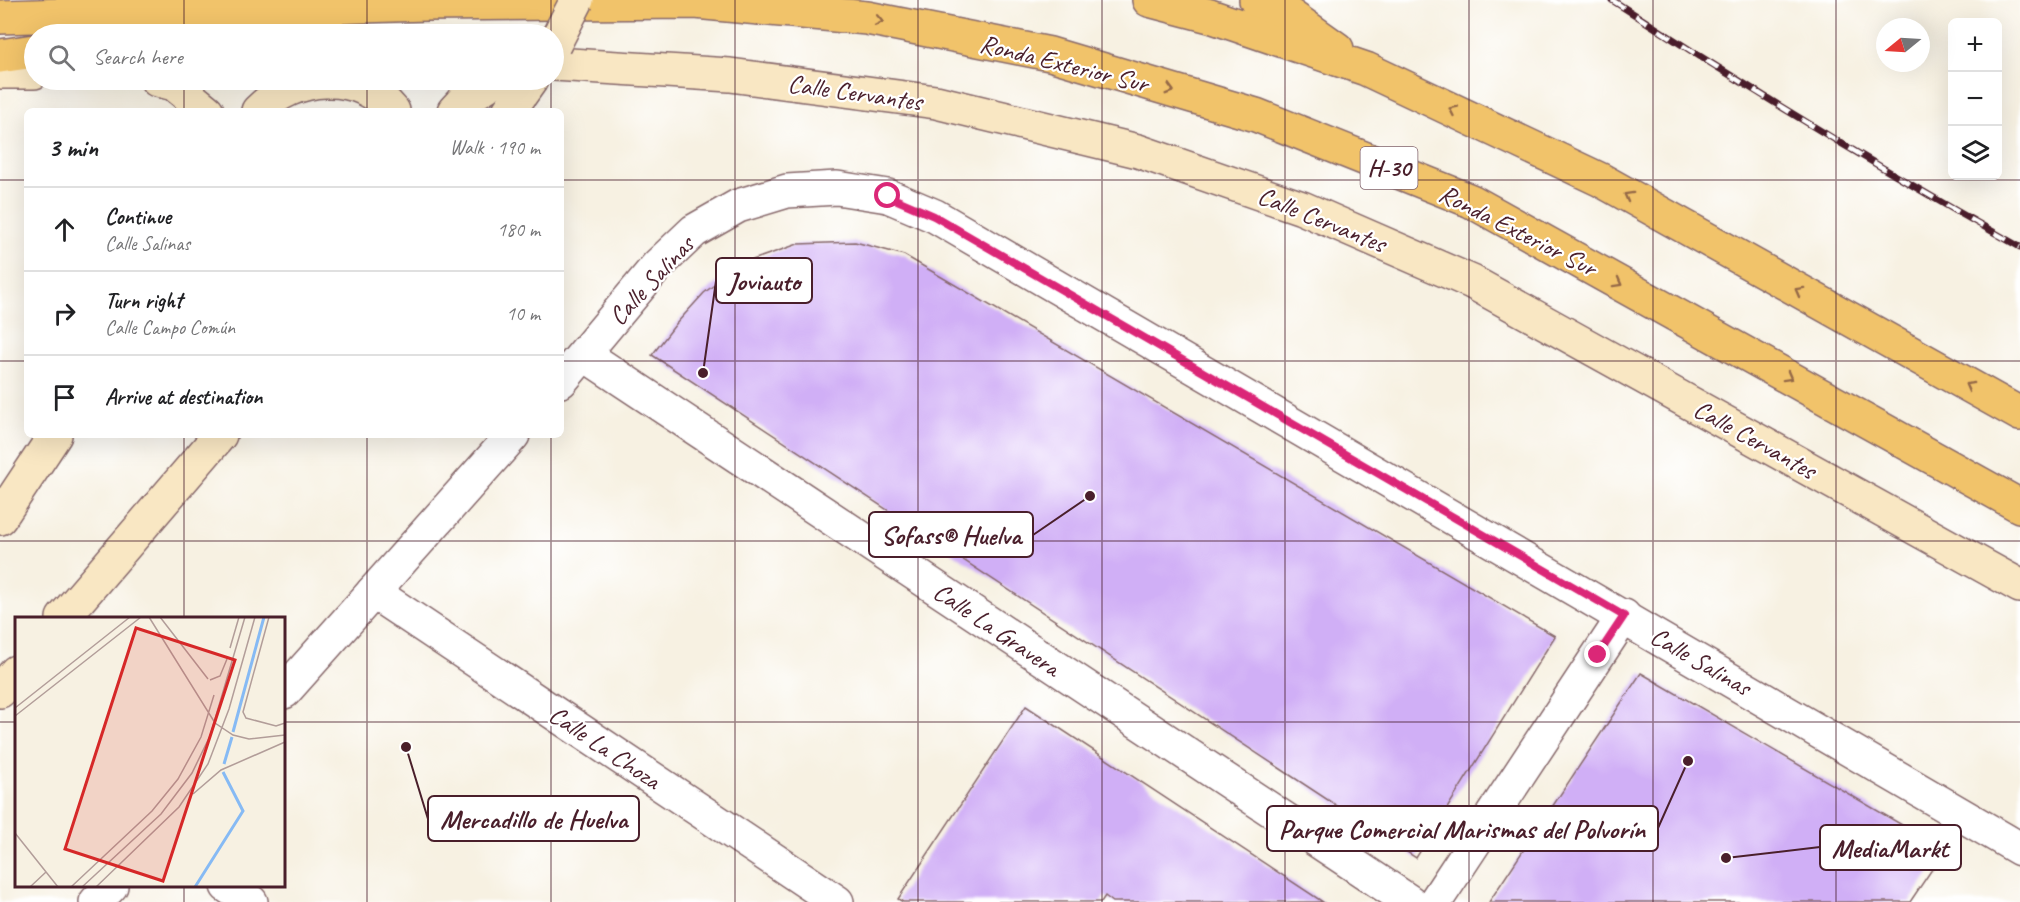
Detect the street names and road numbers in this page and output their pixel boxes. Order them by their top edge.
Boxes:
street label: Ronda Exterior Sur [976,27,1154,101]
street label: Calle Cervantes [786,67,926,119]
road number: H-30 [1360,147,1418,189]
street label: Ronda Exterior Sur [1434,177,1604,285]
street label: Calle Cervantes [1253,179,1392,261]
street label: Calle Salinas [602,227,703,332]
street label: Calle Cervantes [1688,392,1824,488]
street label: Calle La Gravera [927,575,1068,685]
street label: Calle Salinas [1645,619,1759,704]
street label: Calle La Choza [543,698,668,798]

